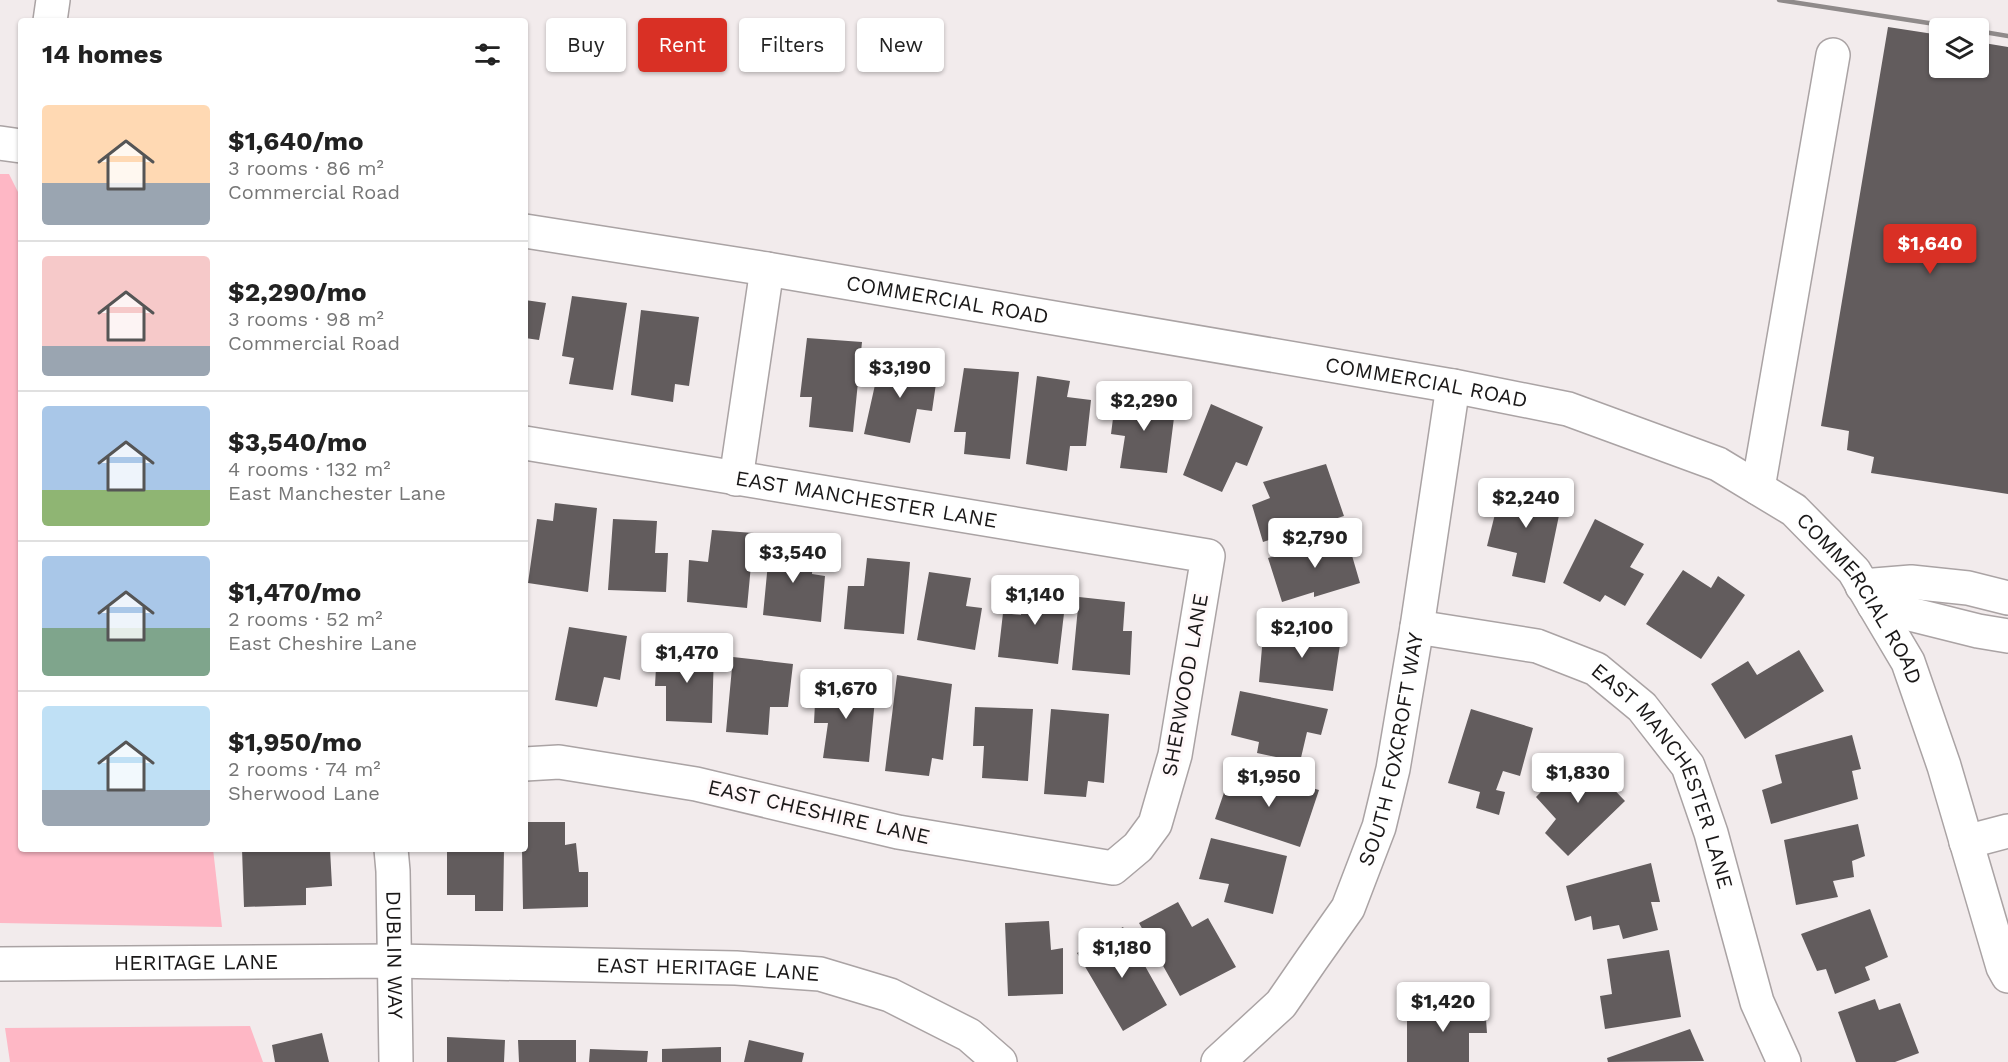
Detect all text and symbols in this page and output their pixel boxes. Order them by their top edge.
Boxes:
chip: Buy [546,18,626,72]
chip: Rent [638,18,727,72]
chip: Filters [739,18,845,72]
chip: New [857,18,944,72]
map controls [1929,18,1989,78]
button: layers [1929,18,1989,78]
icon: filters [471,38,504,71]
text: 14 homes [42,39,163,69]
text: $1,640/mo [228,126,364,156]
icon: home [90,129,162,201]
text: 3 rooms · 86 m² [228,156,384,180]
text: Commercial Road [228,180,400,204]
pin: $1,640 [1881,224,1979,275]
text: $1,640 [1897,231,1963,255]
street label: COMMERCIAL ROAD [844,270,1051,329]
text: $2,290/mo [228,277,367,307]
icon: home [90,280,162,352]
text: 3 rooms · 98 m² [228,307,384,331]
text: Commercial Road [228,331,400,355]
pin: $3,190 [851,348,949,399]
street label: COMMERCIAL ROAD [1323,351,1530,413]
text: $3,190 [869,355,931,379]
pin: $2,290 [1095,381,1193,432]
text: $2,290 [1110,388,1178,412]
text: $3,540/mo [228,427,367,457]
icon: home [90,430,162,502]
text: 4 rooms · 132 m² [228,457,391,481]
street label: EAST MANCHESTER LANE [734,465,999,533]
pin: $2,240 [1477,478,1575,529]
text: East Manchester Lane [228,481,446,505]
text: $2,240 [1492,485,1560,509]
street label: COMMERCIAL ROAD [1792,507,1928,687]
pin: $2,790 [1266,518,1364,569]
text: $2,790 [1282,525,1348,549]
pin: $3,540 [744,533,842,584]
text: $3,540 [759,540,827,564]
pin: $1,140 [986,575,1084,626]
text: $1,470/mo [228,577,361,607]
icon: home [90,580,162,652]
text: $1,140 [1005,582,1065,606]
street label: SHERWOOD LANE [1156,592,1213,778]
text: 2 rooms · 52 m² [228,607,383,631]
pin: $2,100 [1253,608,1351,659]
text: $2,100 [1271,615,1333,639]
text: East Cheshire Lane [228,631,417,655]
street label: SOUTH FOXCROFT WAY [1352,631,1428,869]
pin: $1,470 [638,633,736,684]
text: $1,470 [655,640,719,664]
street label: EAST MANCHESTER LANE [1587,657,1739,892]
pin: $1,670 [797,669,895,720]
text: $1,670 [814,676,878,700]
text: $1,950/mo [228,727,362,757]
icon: home [90,730,162,802]
pin: $1,830 [1529,753,1627,804]
text: 2 rooms · 74 m² [228,757,381,781]
pin: $1,950 [1220,757,1318,808]
text: $1,830 [1546,760,1610,784]
text: $1,950 [1237,764,1301,788]
street label: EAST CHESHIRE LANE [706,774,933,849]
text: Sherwood Lane [228,781,380,805]
street label: DUBLIN WAY [381,890,408,1019]
pin: $1,180 [1073,928,1171,979]
text: $1,180 [1092,935,1152,959]
street label: HERITAGE LANE [114,949,278,975]
street label: EAST HERITAGE LANE [596,952,820,986]
pin: $1,420 [1394,982,1492,1033]
text: $1,420 [1411,989,1475,1013]

